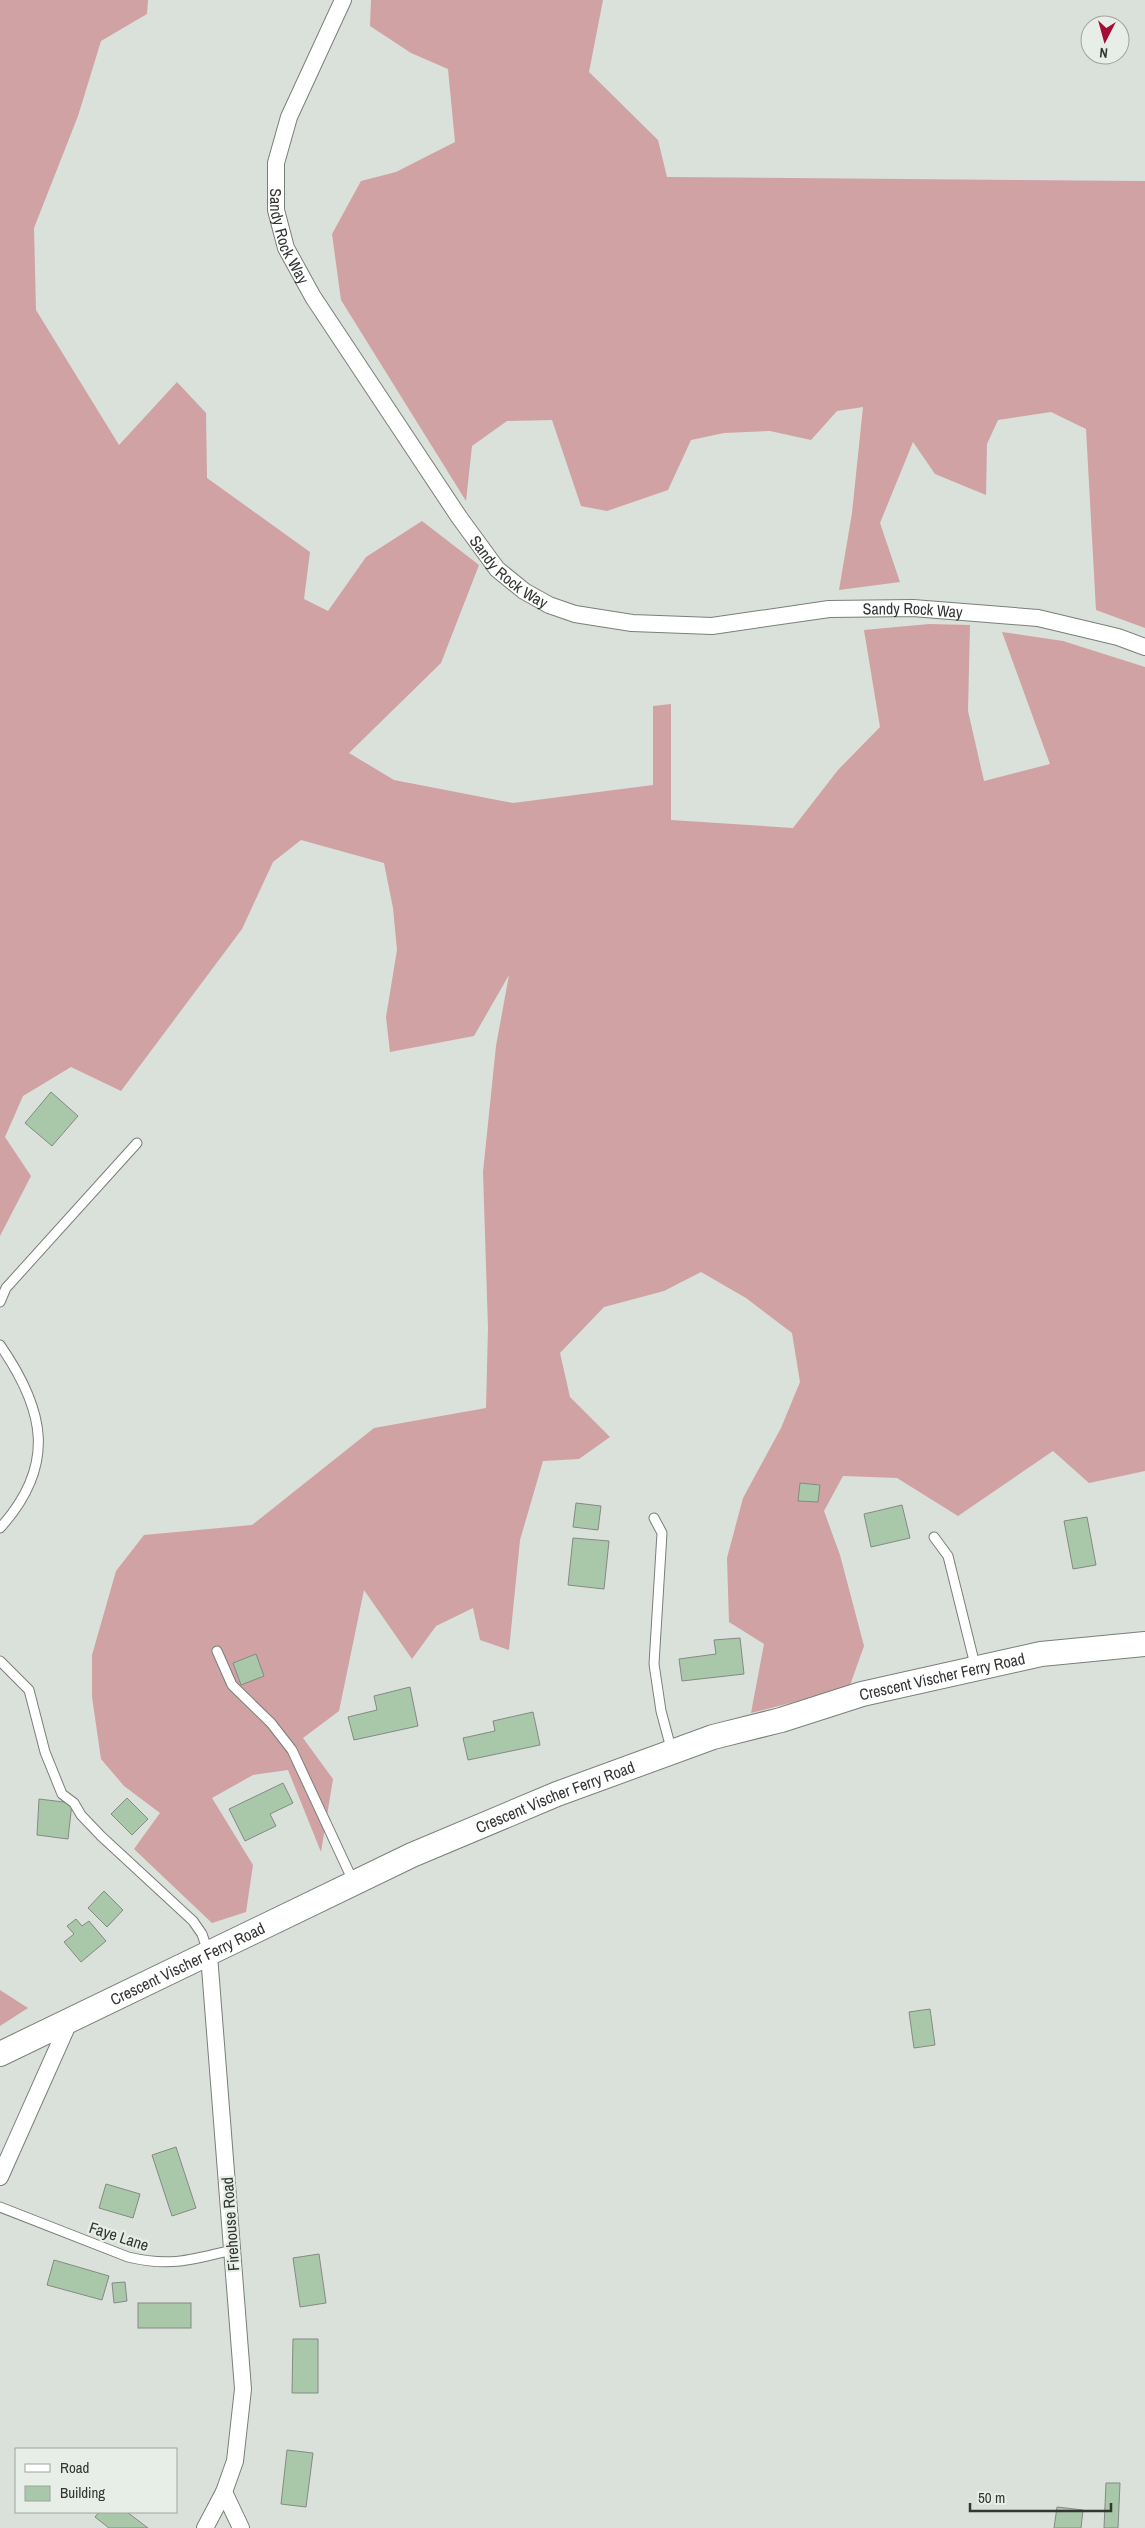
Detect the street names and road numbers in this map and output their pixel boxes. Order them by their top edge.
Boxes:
street label: Sandy Rock Way [265,188,315,288]
street label: Sandy Rock Way [465,531,552,613]
street label: Sandy Rock Way [862,597,964,623]
street label: Crescent Vischer Ferry Road [857,1647,1027,1705]
street label: Crescent Vischer Ferry Road [472,1756,638,1838]
street label: Crescent Vischer Ferry Road [106,1917,268,2010]
street label: Firehouse Road [216,2176,244,2272]
street label: Faye Lane [86,2216,152,2256]

